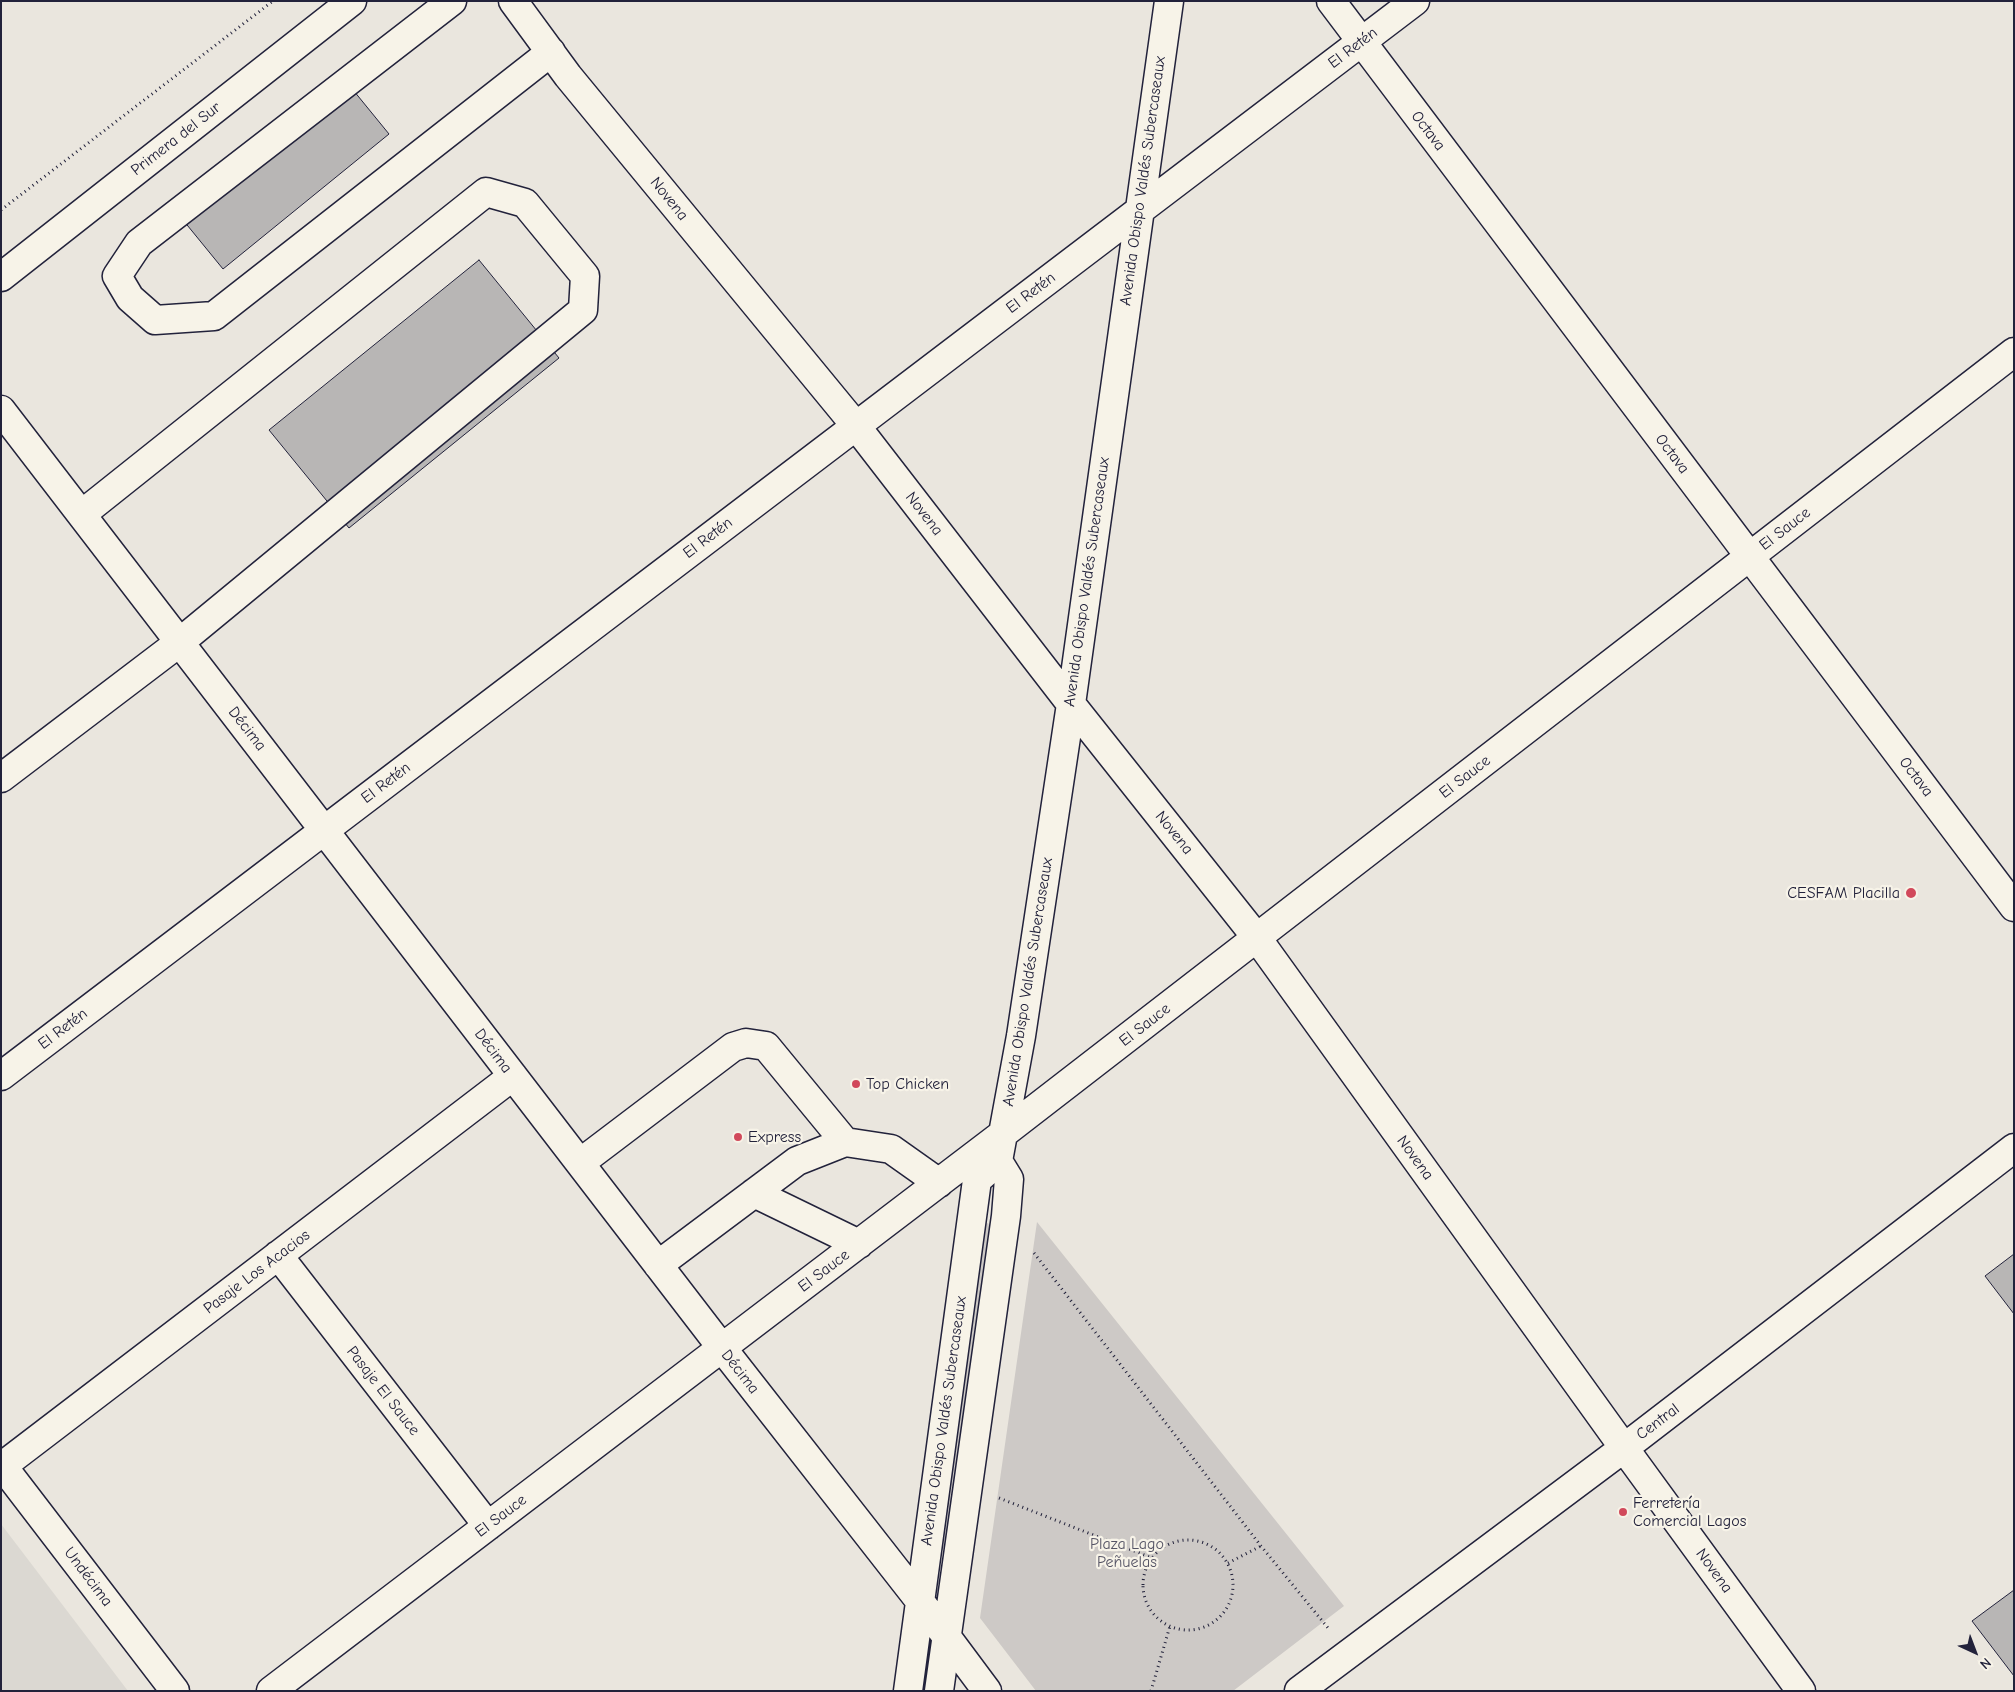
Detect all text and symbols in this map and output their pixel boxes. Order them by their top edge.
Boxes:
street label: El Retén [1325,23,1381,73]
street label: Avenida Obispo Valdés Subercaseaux [1116,55,1170,307]
street label: Primera del Sur [127,98,225,180]
street label: Octava [1407,107,1449,155]
street label: Novena [646,173,692,225]
street label: El Retén [1003,268,1059,318]
street label: Octava [1651,430,1693,478]
street label: Avenida Obispo Valdés Subercaseaux [1060,456,1114,708]
street label: Novena [901,488,947,540]
street label: El Sauce [1756,503,1814,555]
street label: El Retén [680,513,736,563]
street label: Décima [224,703,270,755]
street label: El Sauce [1436,751,1494,803]
street label: Octava [1895,753,1937,801]
street label: El Retén [358,758,414,808]
street label: Novena [1151,807,1197,859]
street label: Avenida Obispo Valdés Subercaseaux [999,856,1057,1108]
place label: CESFAM Placilla [1787,883,1900,903]
marker: CESFAM Placilla [1904,886,1918,900]
street label: El Sauce [1116,999,1174,1051]
street label: El Retén [35,1004,91,1054]
street label: Décima [470,1025,516,1077]
place label: Top Chicken [866,1074,949,1094]
marker: Top Chicken [850,1078,862,1090]
place label: Express [748,1127,801,1147]
marker: Express [732,1131,744,1143]
street label: Novena [1392,1132,1438,1184]
street label: Pasaje Los Acacios [200,1226,314,1318]
street label: El Sauce [794,1245,854,1297]
street label: Avenida Obispo Valdés Subercaseaux [917,1295,971,1547]
street label: Pasaje El Sauce [342,1343,424,1439]
street label: Décima [717,1346,763,1398]
street label: Central [1633,1400,1683,1444]
street label: El Sauce [471,1490,531,1542]
place label: Ferretería Comercial Lagos [1633,1493,1746,1531]
marker: Ferretería Comercial Lagos [1617,1506,1629,1518]
park label: Plaza Lago Peñuelas [1090,1534,1164,1572]
street label: Undécima [60,1544,116,1610]
street label: Novena [1691,1545,1737,1597]
north arrow [1950,1627,2000,1677]
text: N [1976,1654,1995,1673]

